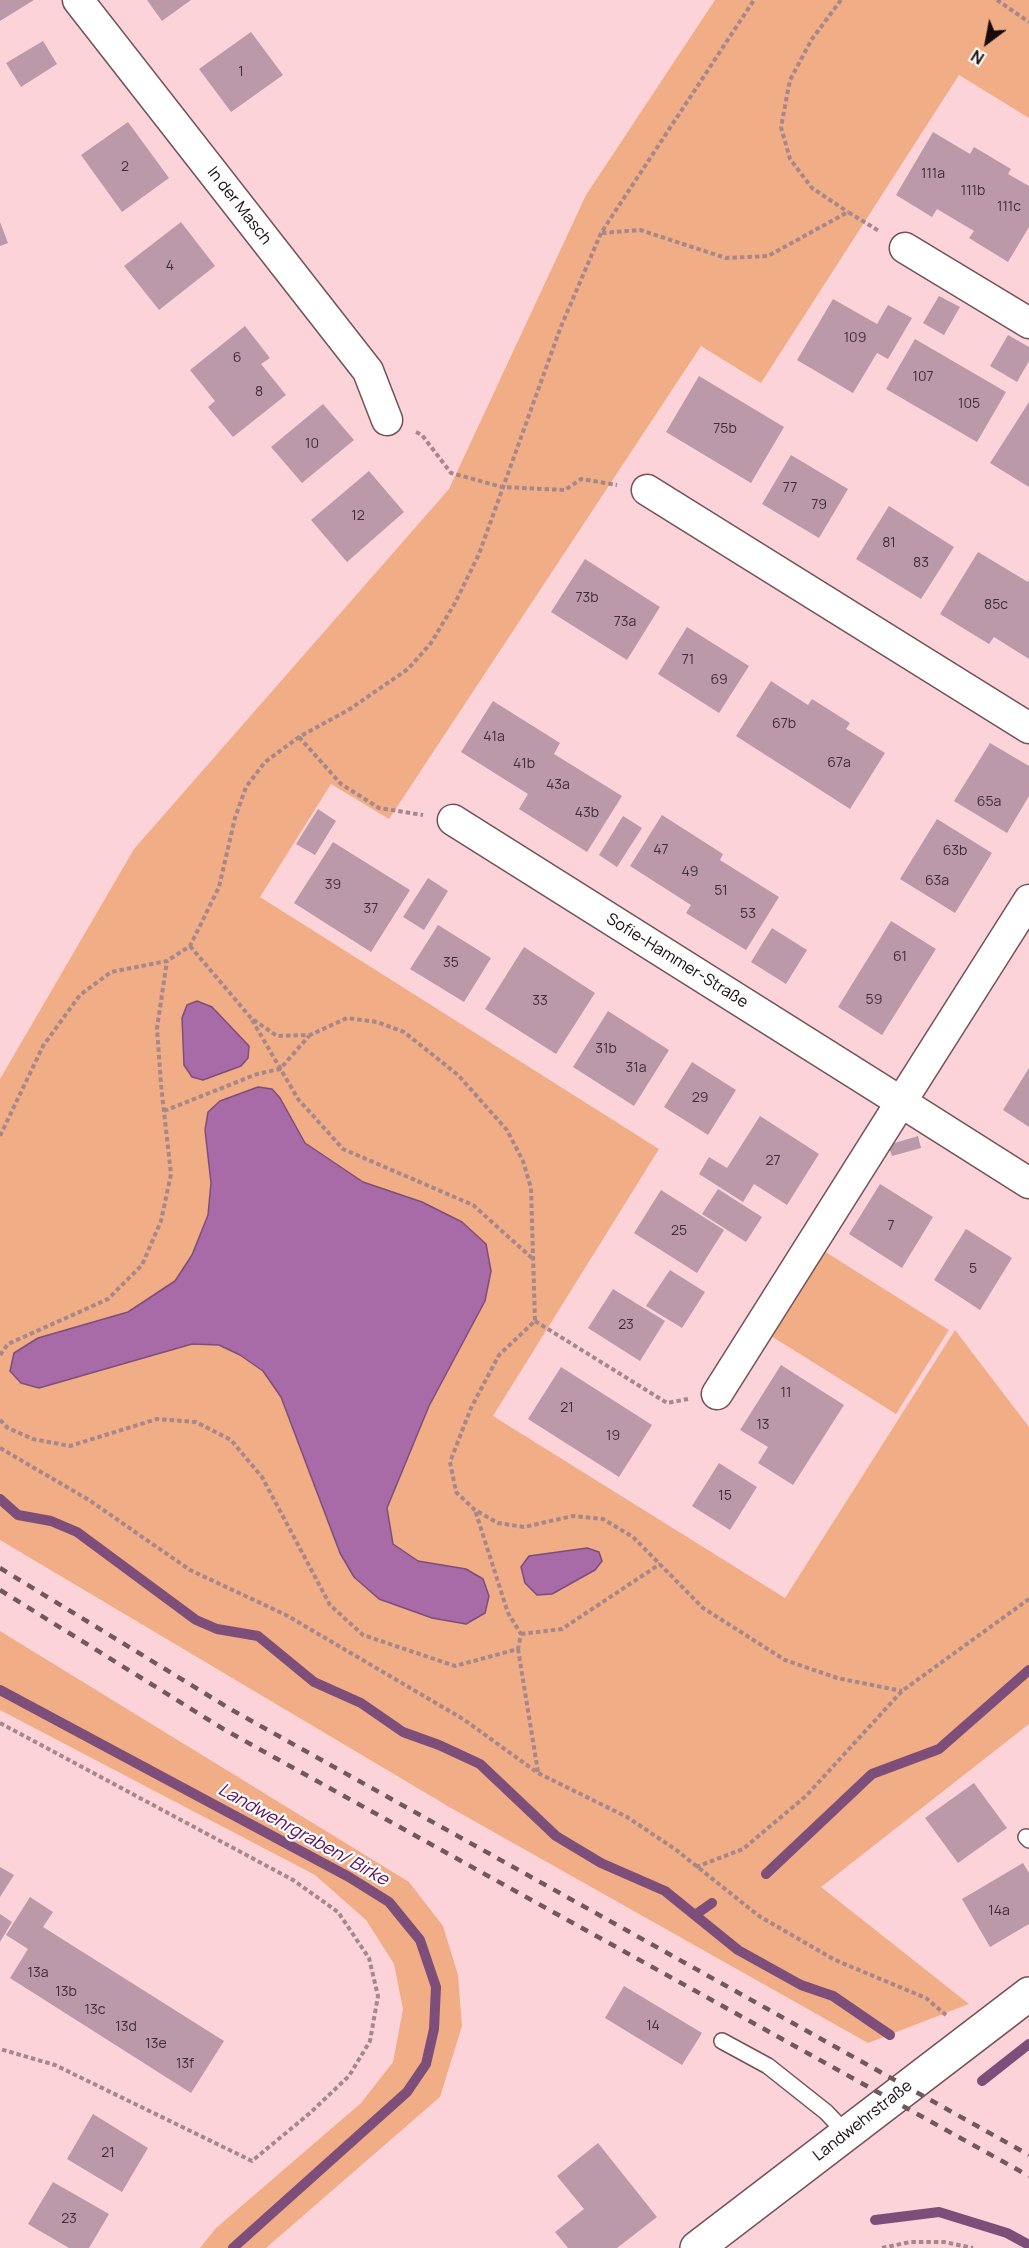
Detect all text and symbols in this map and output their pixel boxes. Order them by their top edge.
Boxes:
north arrow [957,12,1017,72]
text: N [967,45,988,70]
house number: 1 [238,64,244,80]
house number: 2 [121,159,129,175]
street label: In der Masch [203,163,275,249]
house number: 111a [921,166,945,182]
house number: 111b [961,183,985,199]
house number: 111c [997,199,1021,215]
house number: 4 [166,258,174,274]
house number: 109 [844,330,866,346]
house number: 6 [233,350,241,366]
house number: 107 [912,369,934,385]
house number: 8 [255,384,263,400]
house number: 105 [958,396,980,412]
house number: 75b [713,421,737,437]
house number: 10 [305,436,319,452]
house number: 77 [783,480,797,496]
house number: 79 [811,497,827,513]
house number: 12 [351,508,365,524]
house number: 81 [882,535,896,551]
house number: 83 [913,555,929,571]
house number: 73b [575,590,599,606]
house number: 85c [984,597,1008,613]
house number: 73a [614,614,636,630]
house number: 71 [682,652,694,668]
house number: 69 [710,672,728,688]
house number: 67b [772,716,796,732]
house number: 41a [483,729,505,745]
house number: 67a [827,755,851,771]
house number: 41b [513,756,535,772]
house number: 43a [546,777,570,793]
house number: 65a [977,794,1001,810]
house number: 43b [575,805,599,821]
house number: 47 [653,842,669,858]
house number: 63b [943,843,967,859]
house number: 49 [682,864,698,880]
house number: 63a [925,873,949,889]
house number: 39 [325,877,341,893]
house number: 51 [714,883,728,899]
house number: 37 [364,901,378,917]
house number: 53 [740,906,756,922]
street label: Sofie-Hammer-Straße [603,910,751,1012]
house number: 61 [893,949,907,965]
house number: 35 [443,955,459,971]
house number: 59 [866,992,882,1008]
house number: 33 [532,993,548,1009]
house number: 31b [595,1041,617,1057]
house number: 31a [626,1060,646,1076]
house number: 29 [692,1090,708,1106]
house number: 27 [765,1153,781,1169]
house number: 7 [887,1218,895,1234]
house number: 25 [671,1223,687,1239]
house number: 5 [969,1261,977,1277]
house number: 23 [618,1317,634,1333]
house number: 11 [781,1385,791,1401]
house number: 21 [560,1400,574,1416]
house number: 13 [756,1417,770,1433]
house number: 19 [606,1428,620,1444]
house number: 15 [718,1488,732,1504]
water label: Landwehrgraben/ Birke [214,1779,392,1891]
house number: 14a [988,1903,1010,1919]
house number: 13a [28,1965,48,1981]
house number: 13b [55,1984,77,2000]
house number: 13c [85,2002,105,2018]
house number: 14 [646,2018,660,2034]
house number: 13d [115,2019,137,2035]
house number: 13e [145,2036,167,2052]
house number: 13f [176,2056,194,2072]
street label: Landwehrstraße [810,2076,916,2166]
house number: 21 [101,2145,115,2161]
house number: 23 [61,2211,77,2227]

